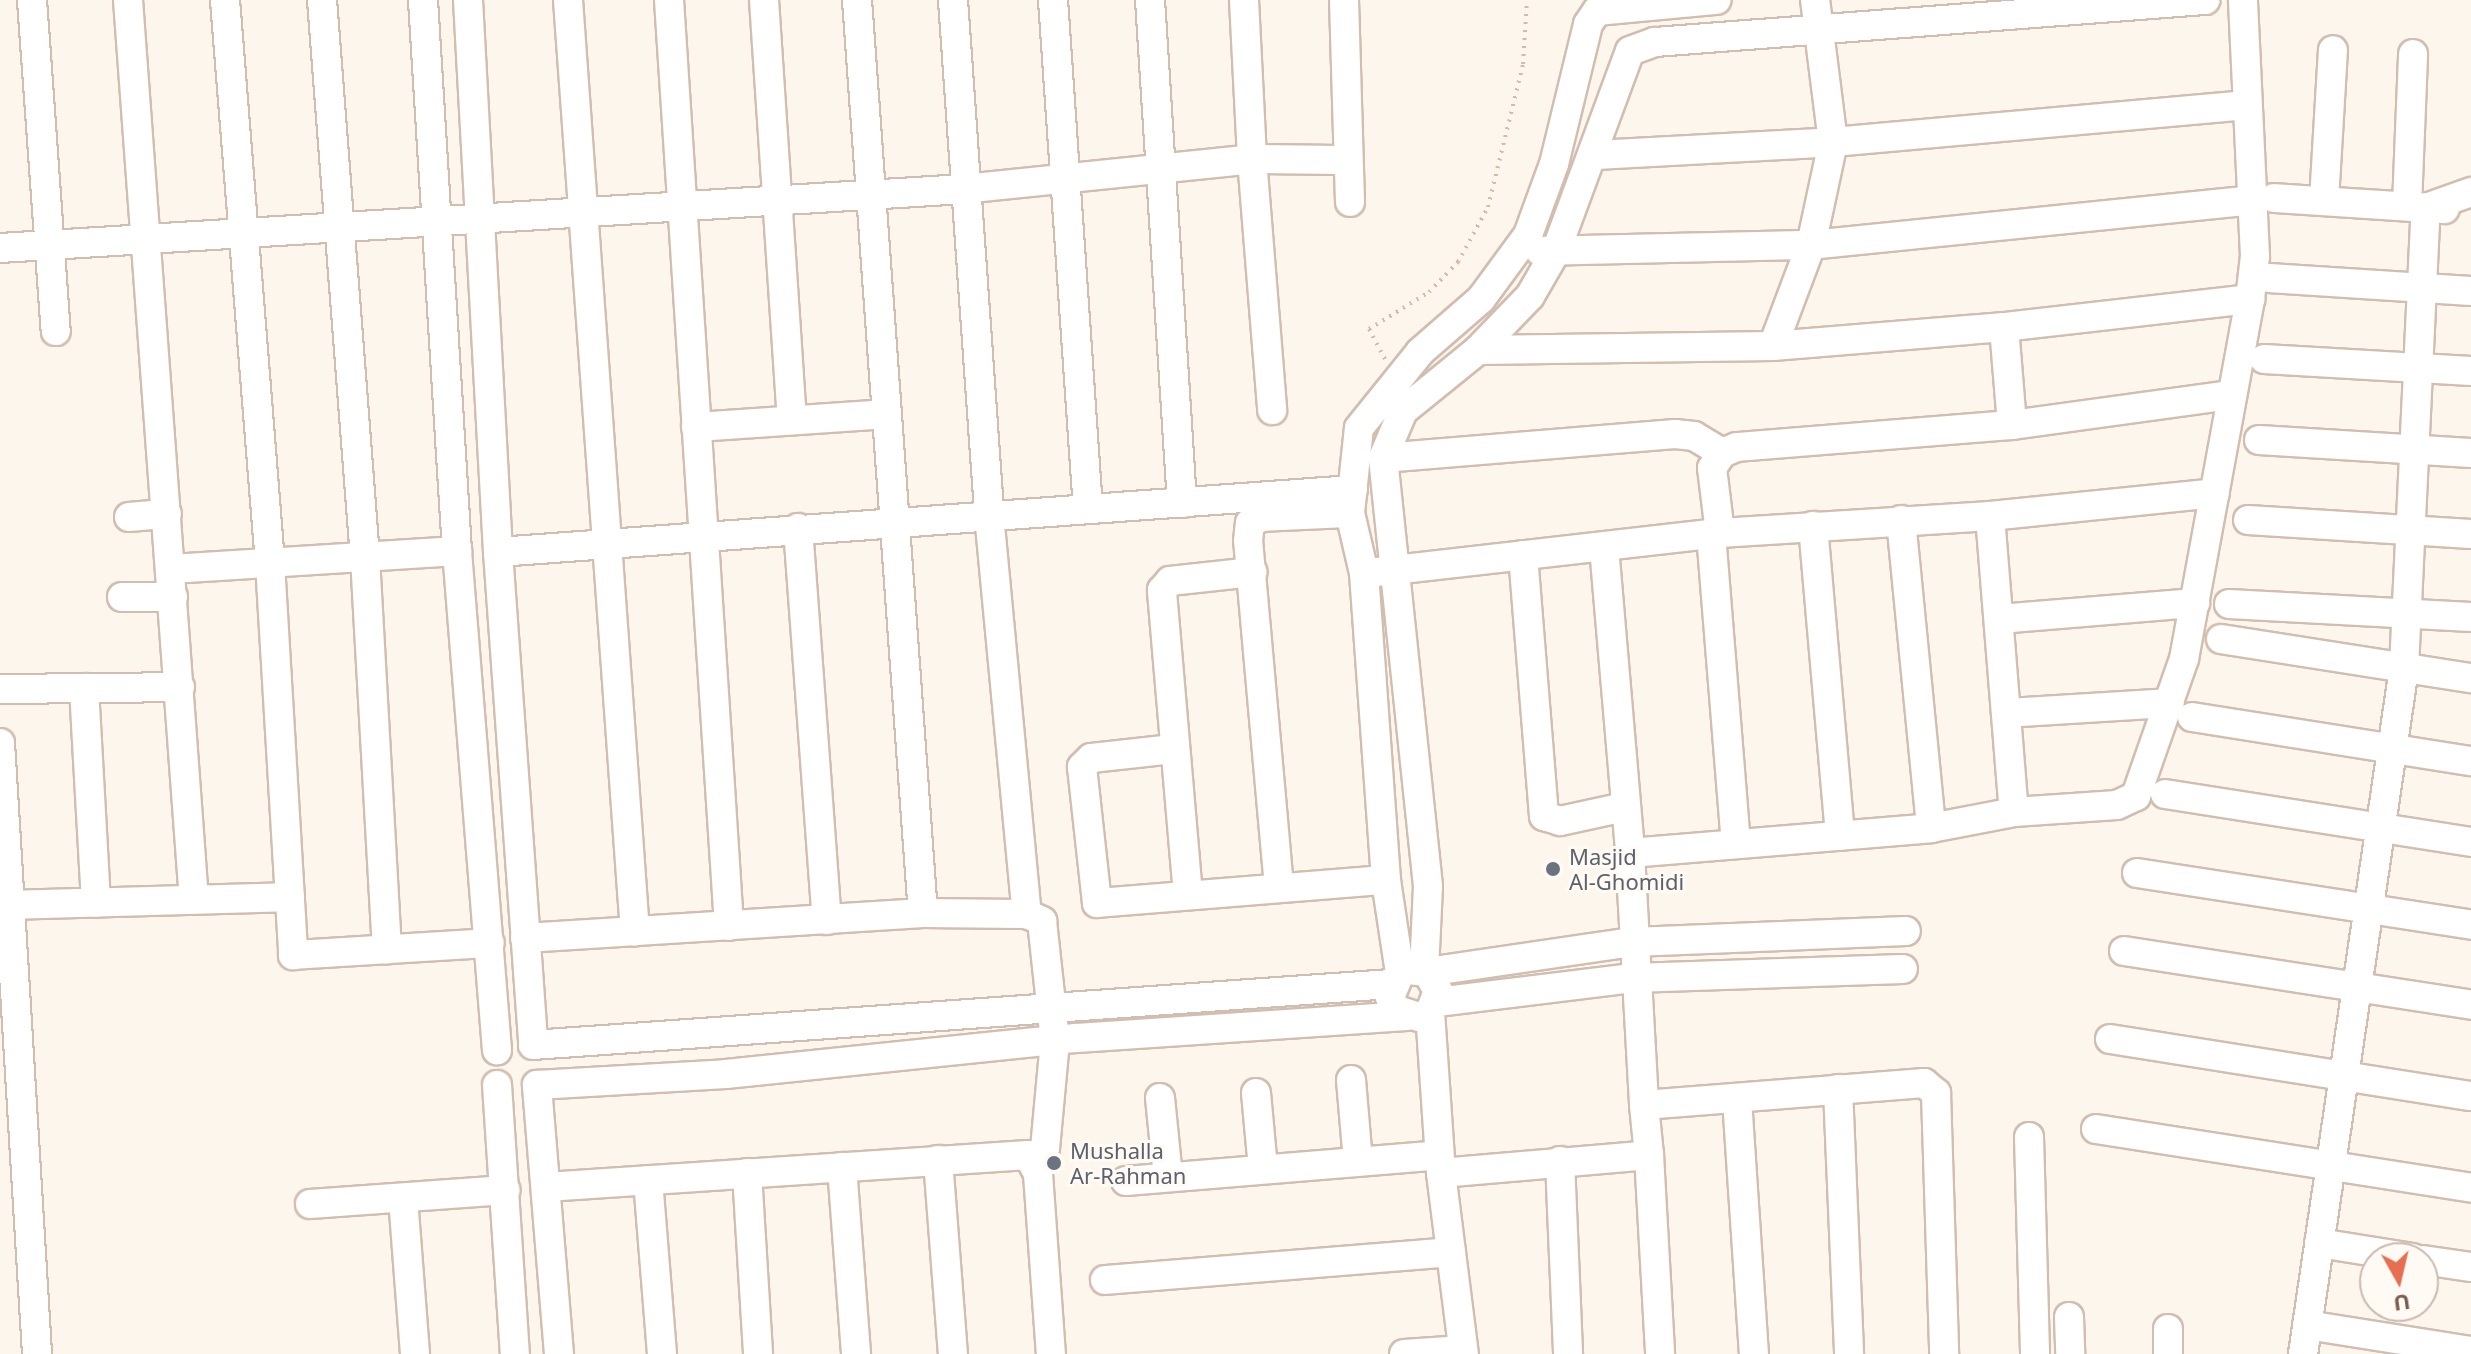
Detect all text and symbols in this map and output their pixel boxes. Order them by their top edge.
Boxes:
place label: Masjid Al-Ghomidi [1569,843,1684,894]
marker: Masjid Al-Ghomidi [1544,860,1562,878]
place label: Mushalla Ar-Rahman [1070,1137,1186,1188]
marker: Mushalla Ar-Rahman [1045,1154,1063,1172]
north arrow [2359,1242,2439,1322]
text: U [2392,1288,2412,1320]

